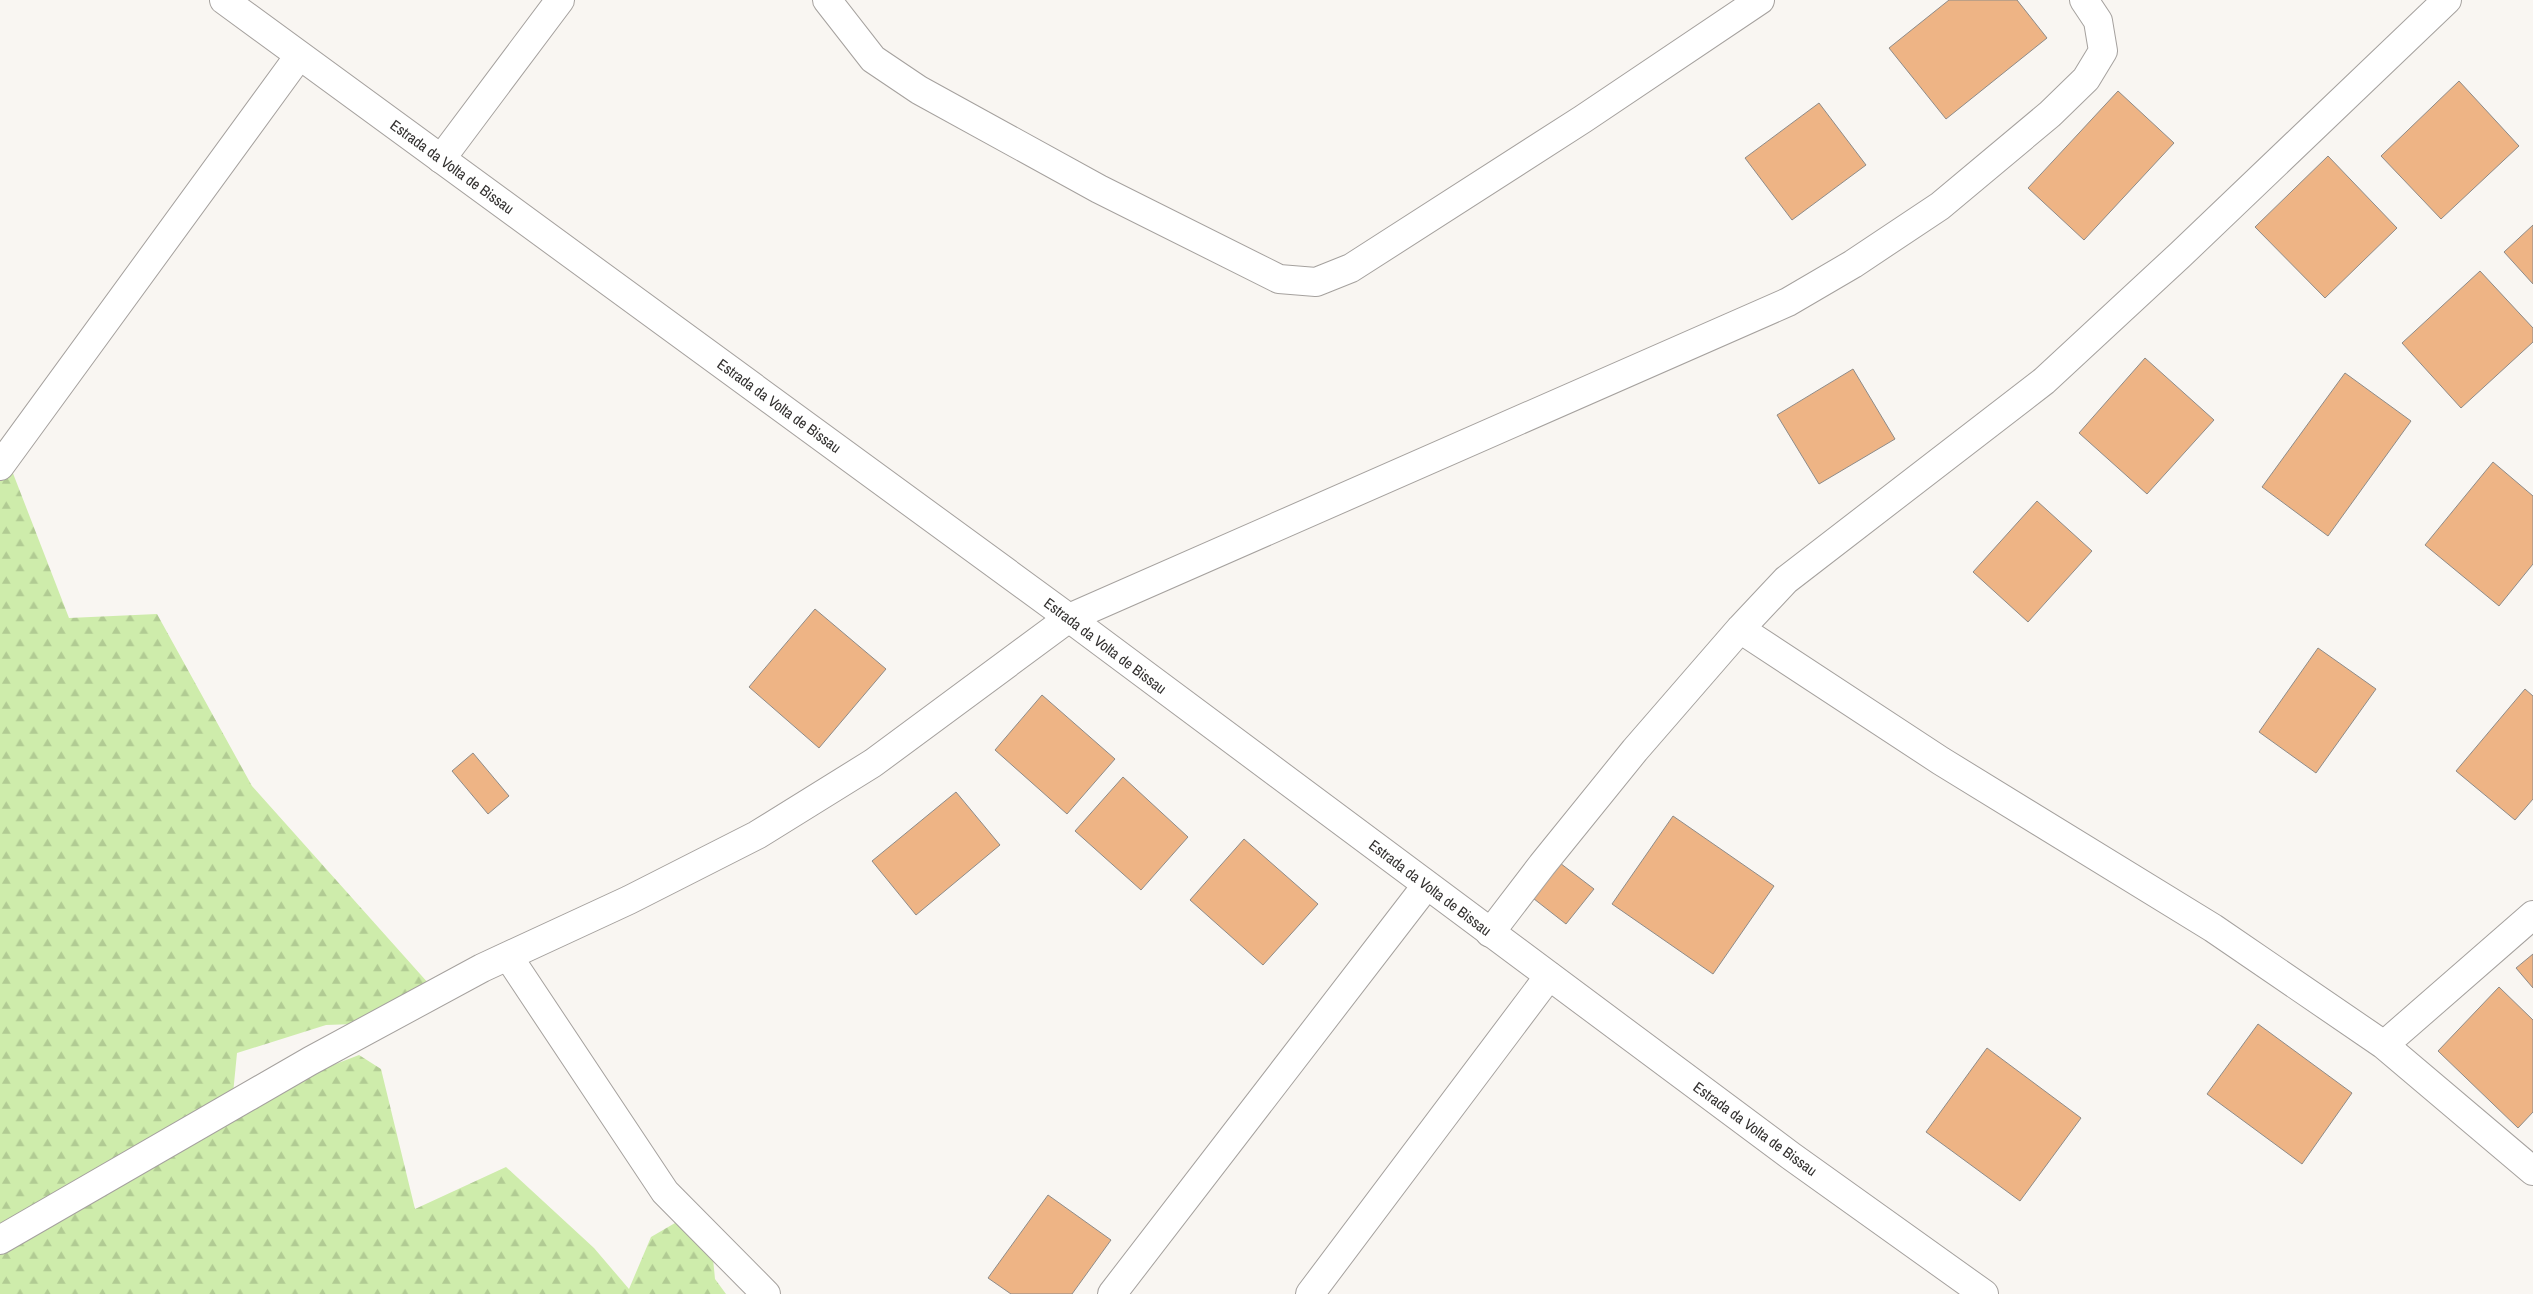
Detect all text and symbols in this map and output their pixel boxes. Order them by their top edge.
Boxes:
street label: Estrada da Volta de Bissau [386,114,518,219]
street label: Estrada da Volta de Bissau [713,353,845,458]
street label: Estrada da Volta de Bissau [1040,593,1171,699]
street label: Estrada da Volta de Bissau [1365,835,1496,941]
street label: Estrada da Volta de Bissau [1689,1076,1821,1181]

